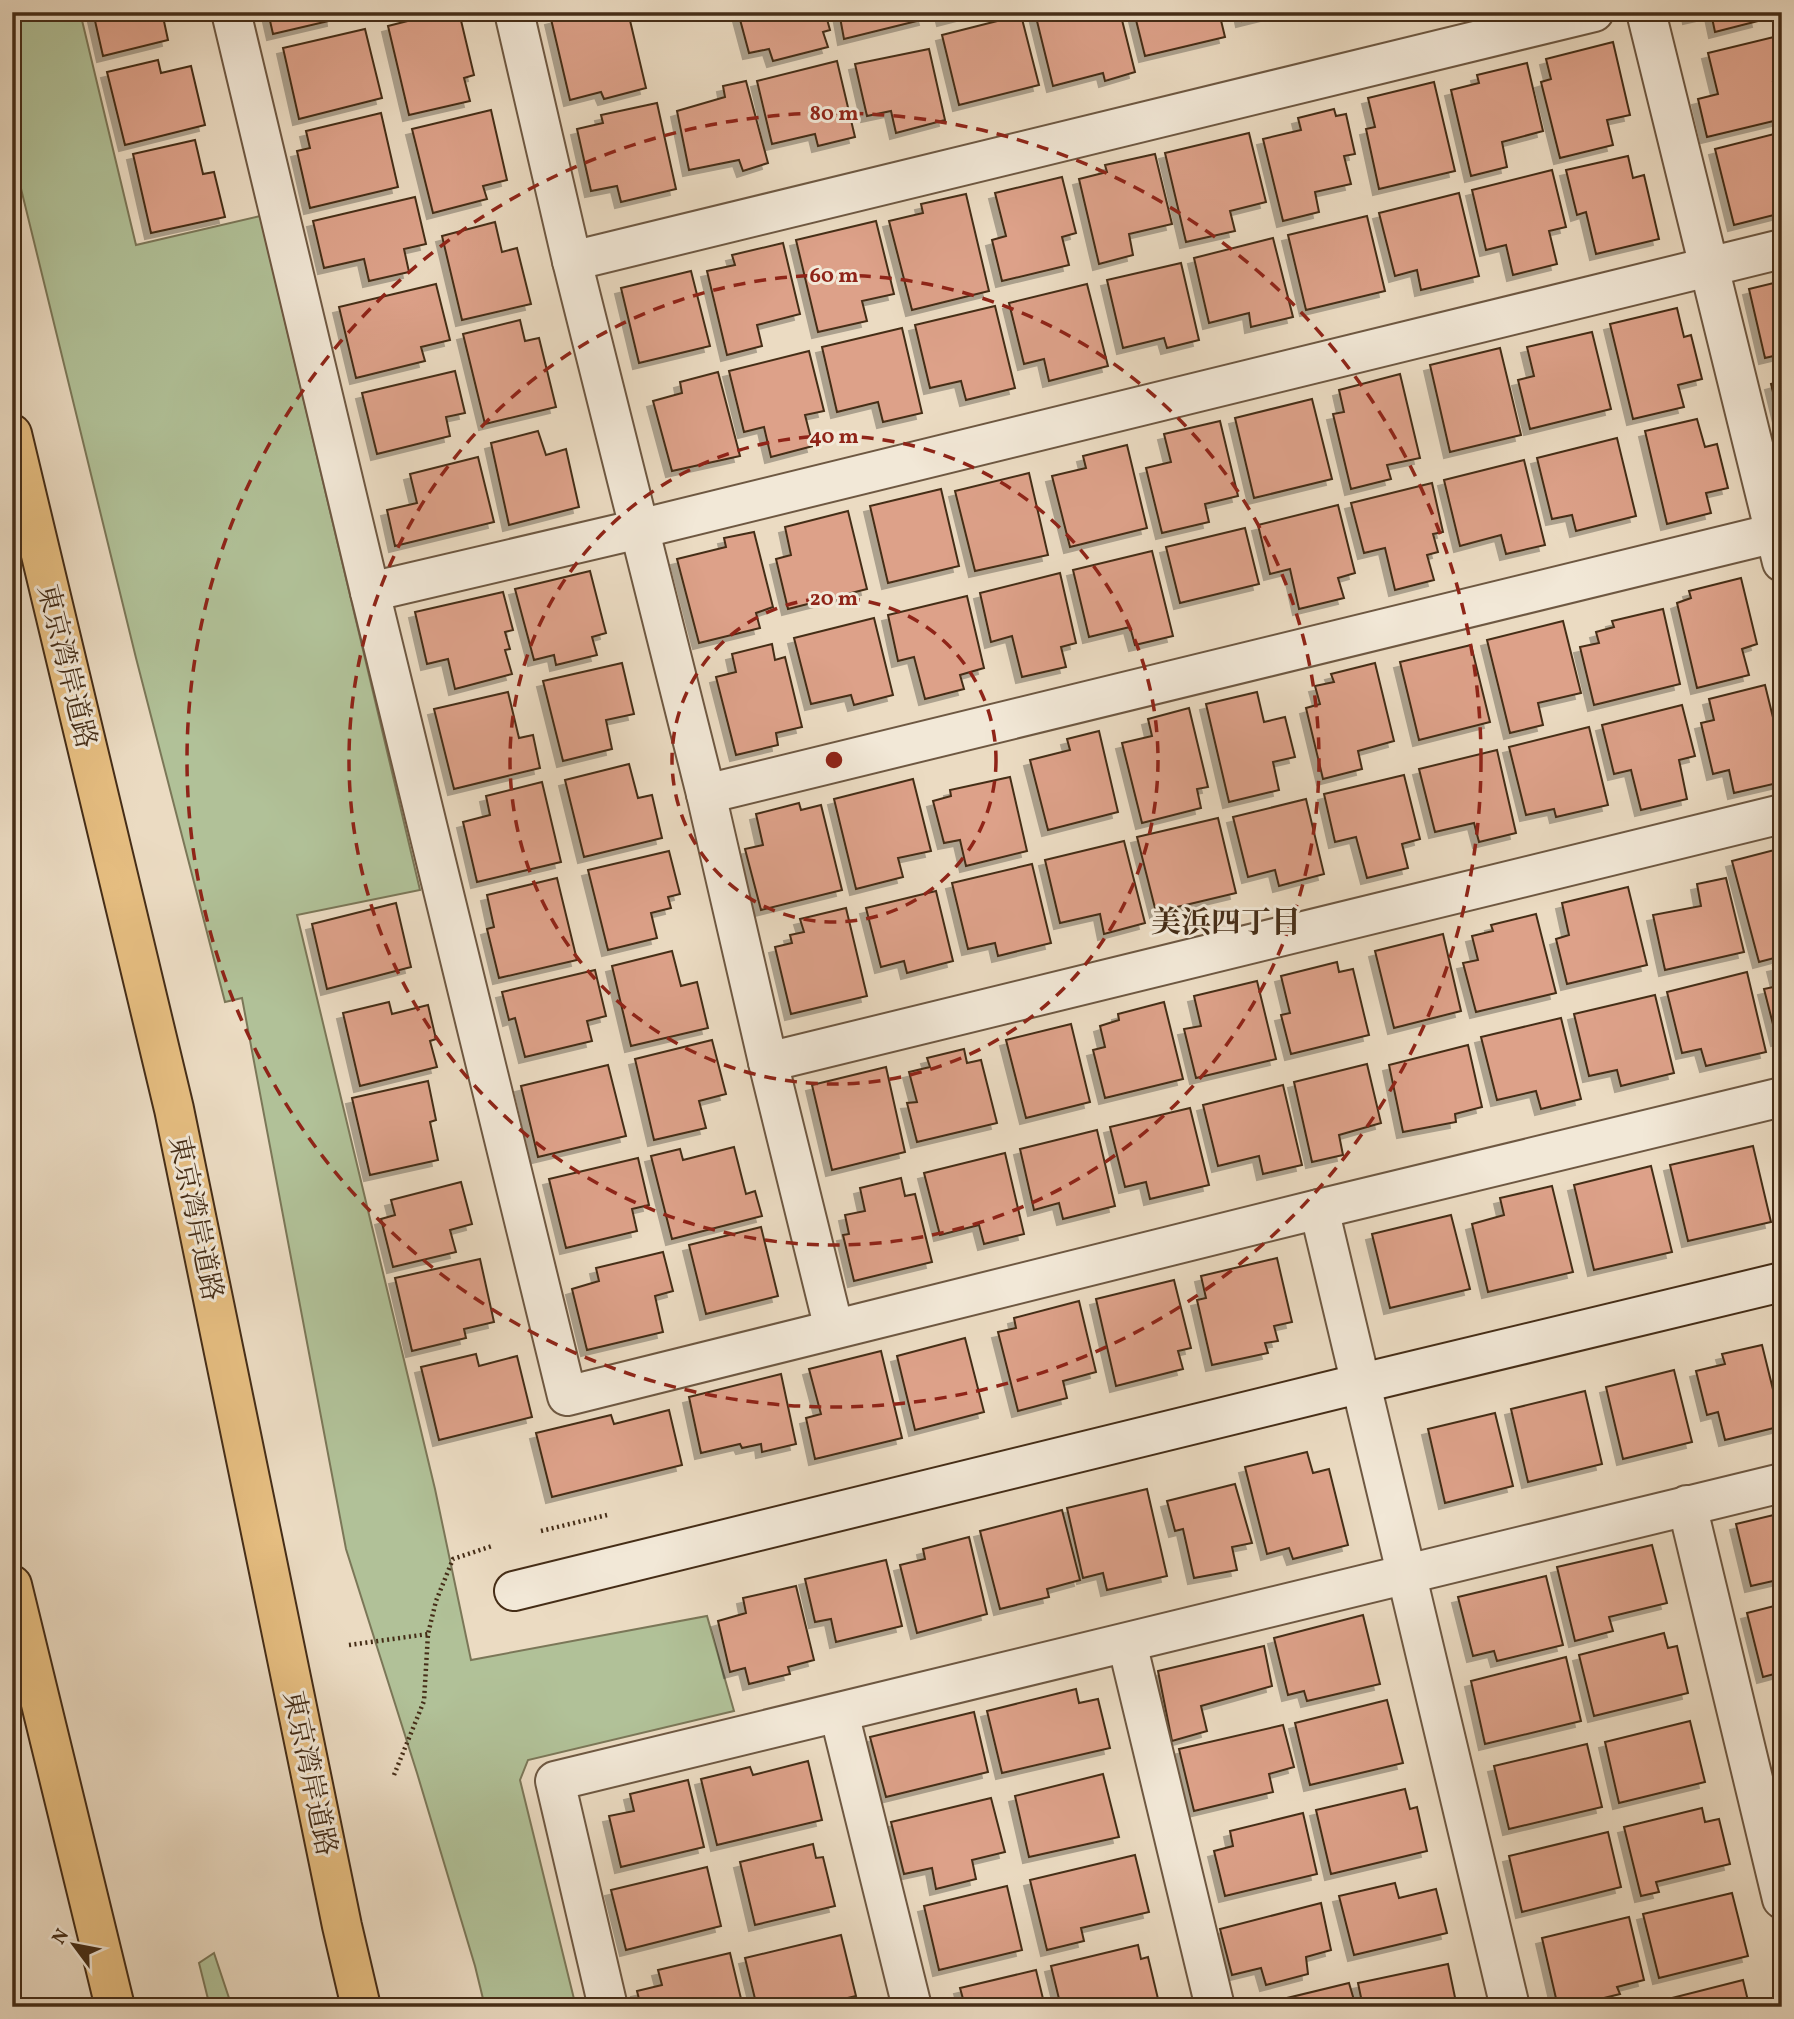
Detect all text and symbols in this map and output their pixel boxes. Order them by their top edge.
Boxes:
text: 80 m [810,100,858,129]
text: 60 m [810,262,858,291]
text: 40 m [809,423,859,452]
street label: 東京湾岸道路 [26,580,105,753]
text: 20 m [810,585,858,614]
centre of rings [822,748,846,772]
district label: 美浜四丁目 [1151,903,1301,945]
street label: 東京湾岸道路 [158,1132,231,1305]
street label: 東京湾岸道路 [272,1687,345,1860]
north arrow [38,1910,108,1980]
text: N [47,1924,76,1950]

